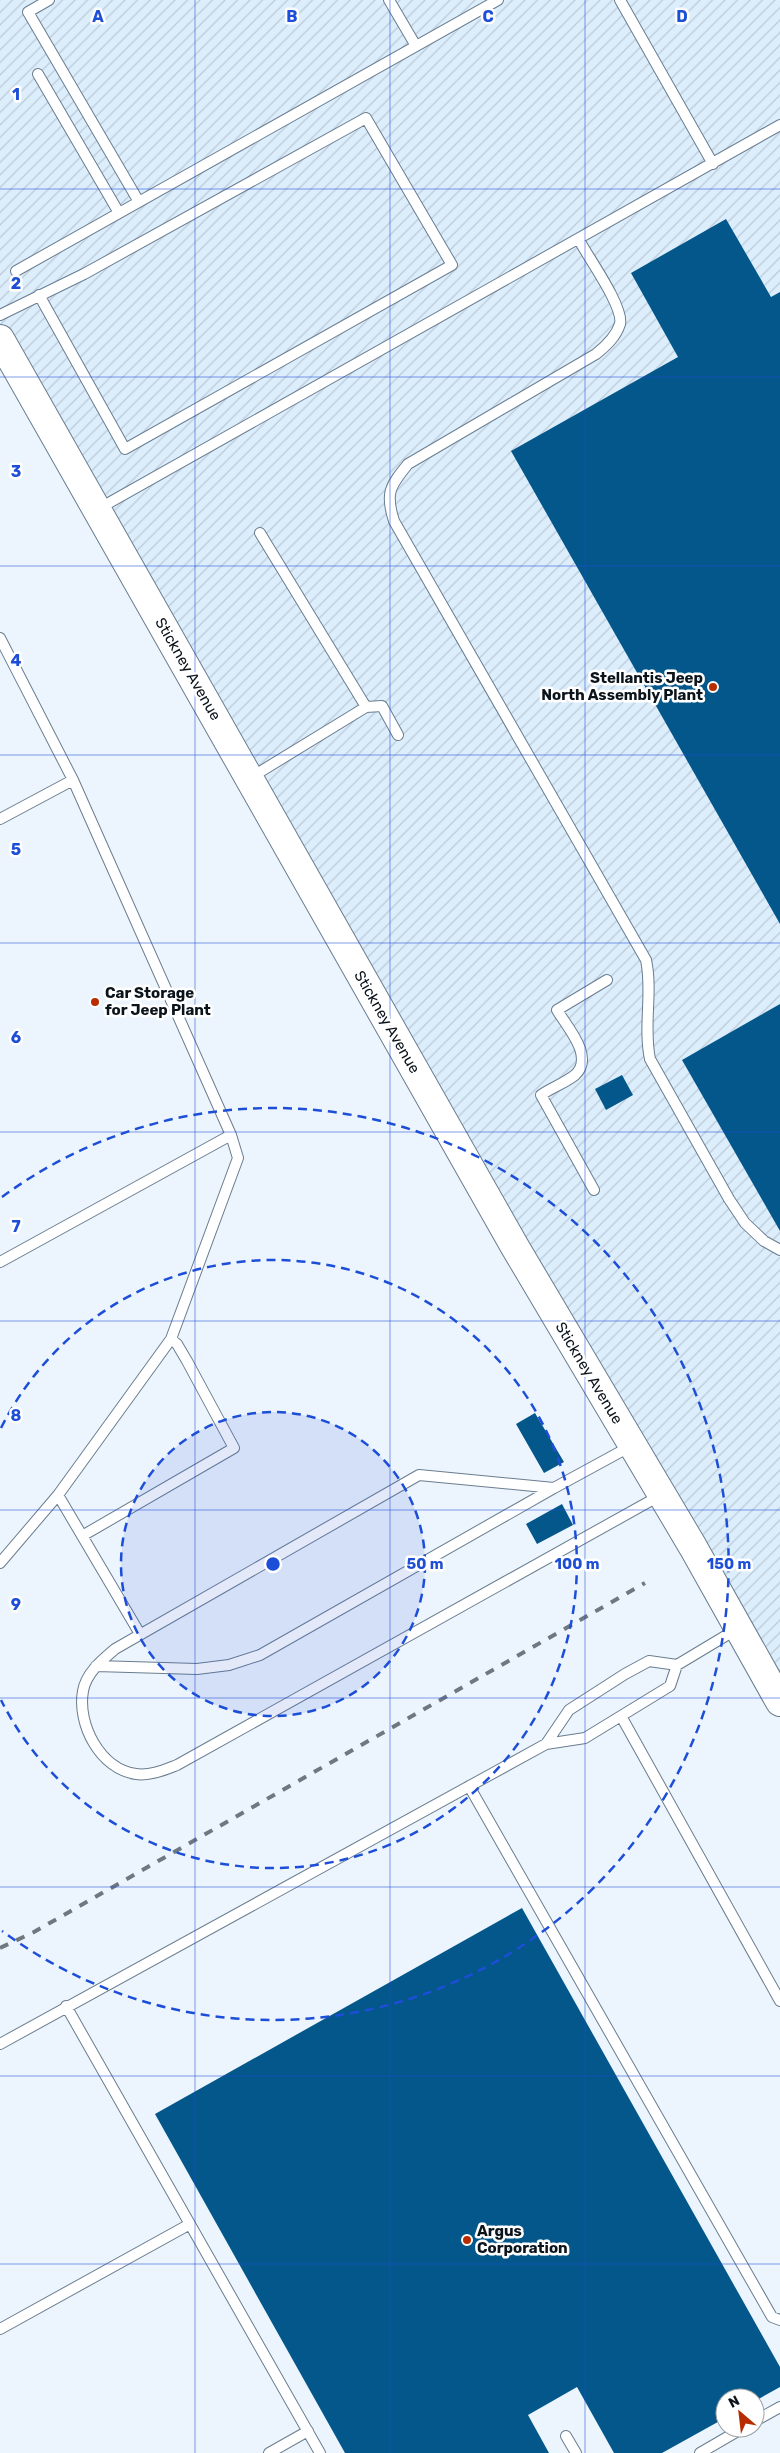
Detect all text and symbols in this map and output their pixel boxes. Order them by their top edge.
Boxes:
text: A [92,7,104,26]
text: B [286,7,298,26]
text: C [482,7,494,26]
text: D [676,7,688,26]
text: 1 [12,85,20,104]
text: 2 [11,274,21,293]
text: 3 [11,462,21,481]
street label: Stickney Avenue [151,614,225,724]
text: 4 [11,651,22,670]
place label: Stellantis Jeep North Assembly Plant [541,669,703,704]
marker: Stellantis Jeep North Assembly Plant [707,681,719,693]
text: 5 [11,840,21,859]
street label: Stickney Avenue [350,967,424,1077]
place label: Car Storage for Jeep Plant [105,984,211,1019]
marker: Car Storage for Jeep Plant [89,996,101,1008]
text: 6 [11,1028,21,1047]
text: 7 [11,1217,21,1236]
street label: Stickney Avenue [551,1319,627,1427]
text: 8 [11,1406,22,1425]
centre of rings [264,1555,282,1573]
text: 50 m [407,1555,443,1573]
text: 100 m [555,1555,599,1573]
text: 150 m [707,1555,751,1573]
text: 9 [11,1595,21,1614]
place label: Argus Corporation [477,2222,568,2257]
marker: Argus Corporation [461,2234,473,2246]
north arrow [715,2388,765,2438]
text: N [726,2392,743,2412]

